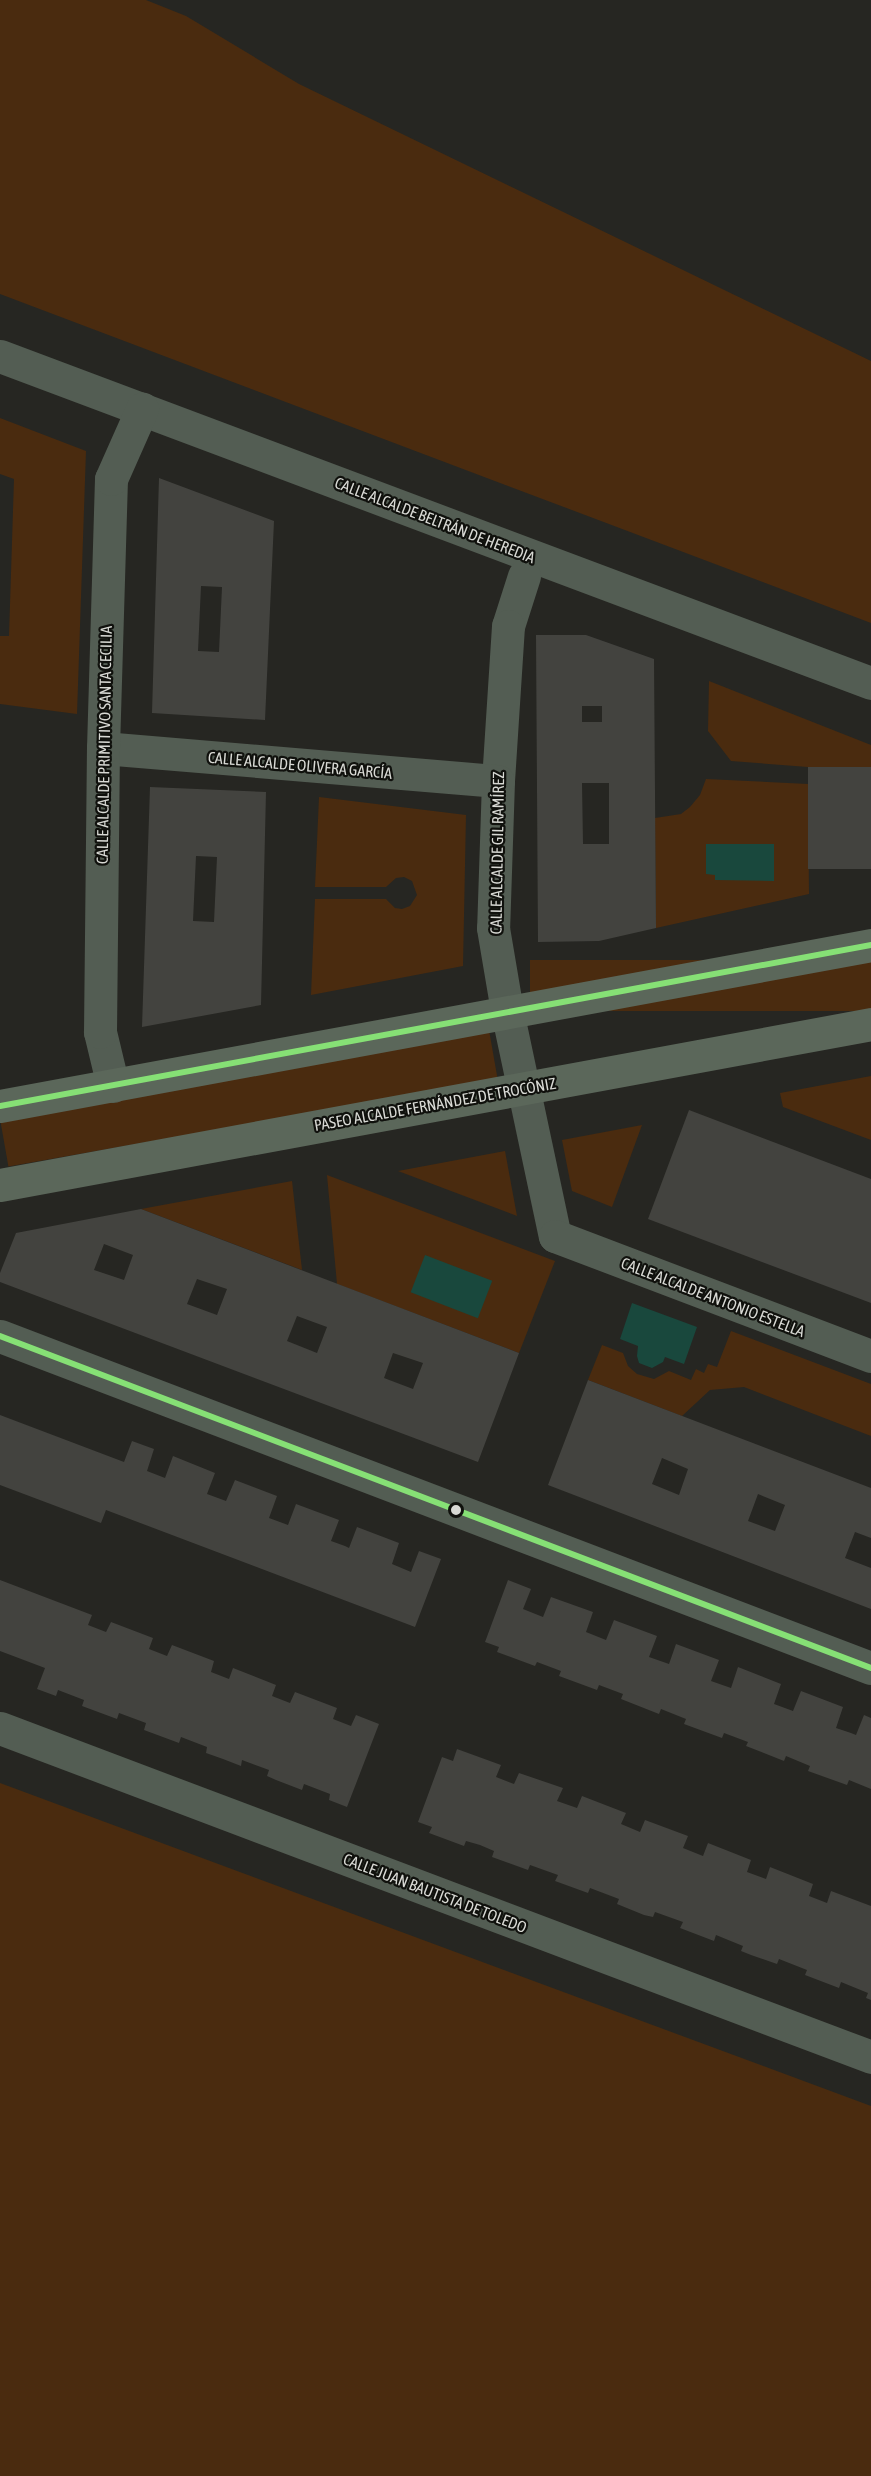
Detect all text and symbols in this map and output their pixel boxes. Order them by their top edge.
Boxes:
street label: CALLE ALCALDE BELTRÁN DE HEREDIA [332,473,538,567]
street label: CALLE ALCALDE PRIMITIVO SANTA CECILIA [92,626,116,864]
street label: CALLE ALCALDE OLIVERA GARCÍA [207,747,393,783]
street label: CALLE ALCALDE GIL RAMÍREZ [486,771,508,935]
street label: PASEO ALCALDE FERNÁNDEZ DE TROCÓNIZ [313,1073,557,1135]
street label: CALLE ALCALDE ANTONIO ESTELLA [618,1253,808,1341]
unlabelled marker [450,1504,462,1516]
street label: CALLE JUAN BAUTISTA DE TOLEDO [341,1849,529,1937]

